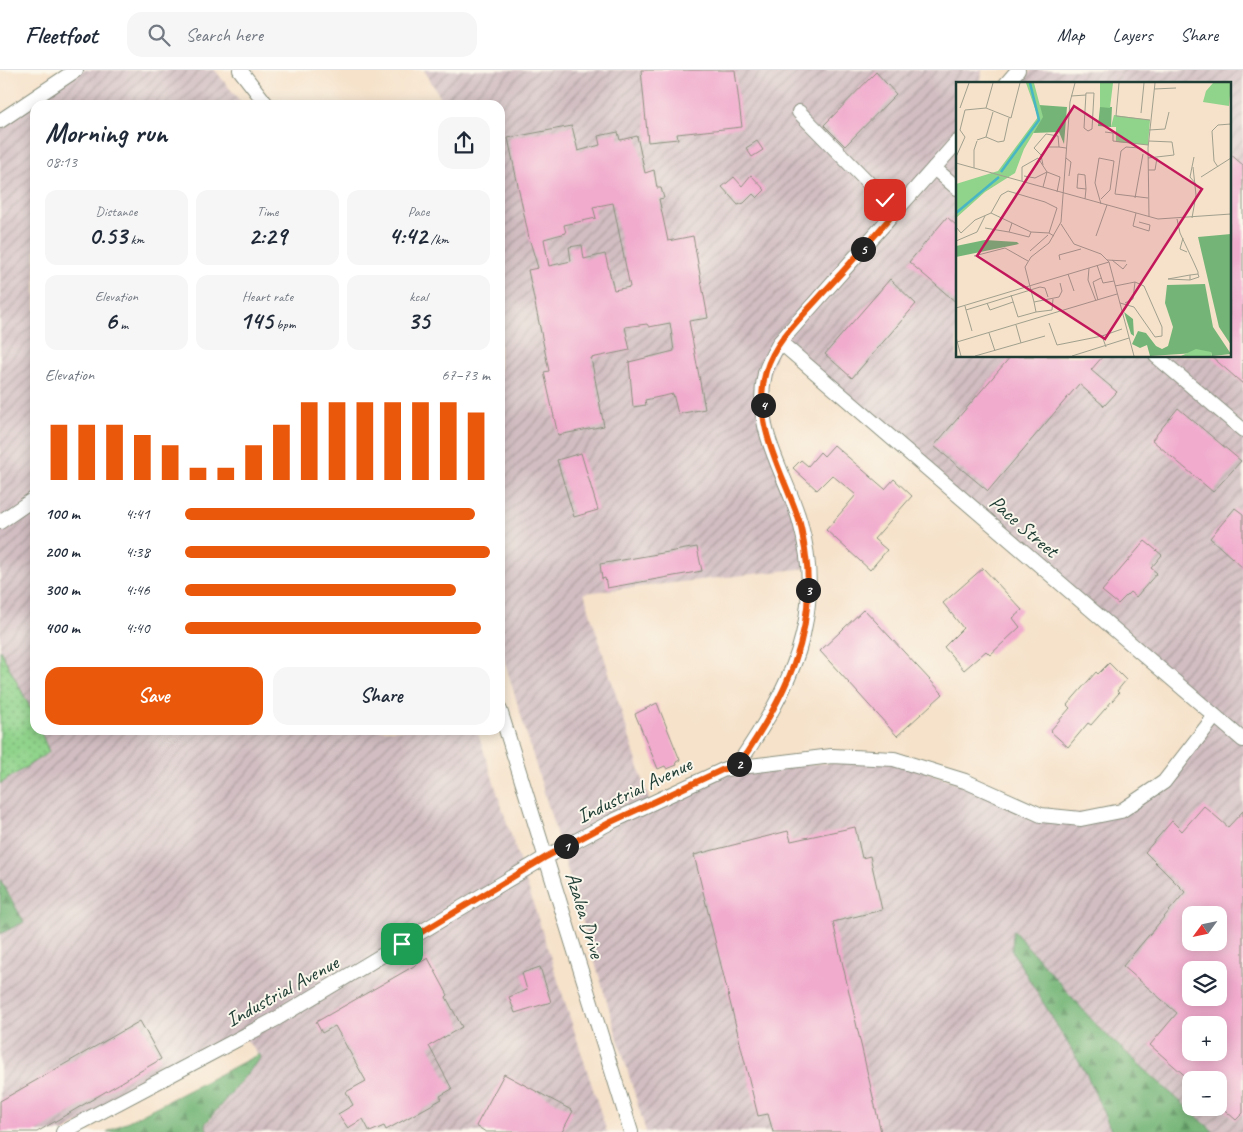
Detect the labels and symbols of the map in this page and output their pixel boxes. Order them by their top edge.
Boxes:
inset map [956,82,1230,358]
pin [864,179,906,221]
pin: 5 [850,236,876,262]
pin: 4 [750,392,776,418]
street label: Pace Street [984,489,1065,564]
pin: 3 [796,578,820,602]
street label: Industrial Avenue [572,750,697,829]
pin: 2 [726,752,752,776]
pin: 1 [554,834,578,858]
street label: Azalea Drive [560,869,611,962]
north arrow [1182,906,1228,951]
pin [381,923,423,965]
street label: Industrial Avenue [221,949,344,1033]

